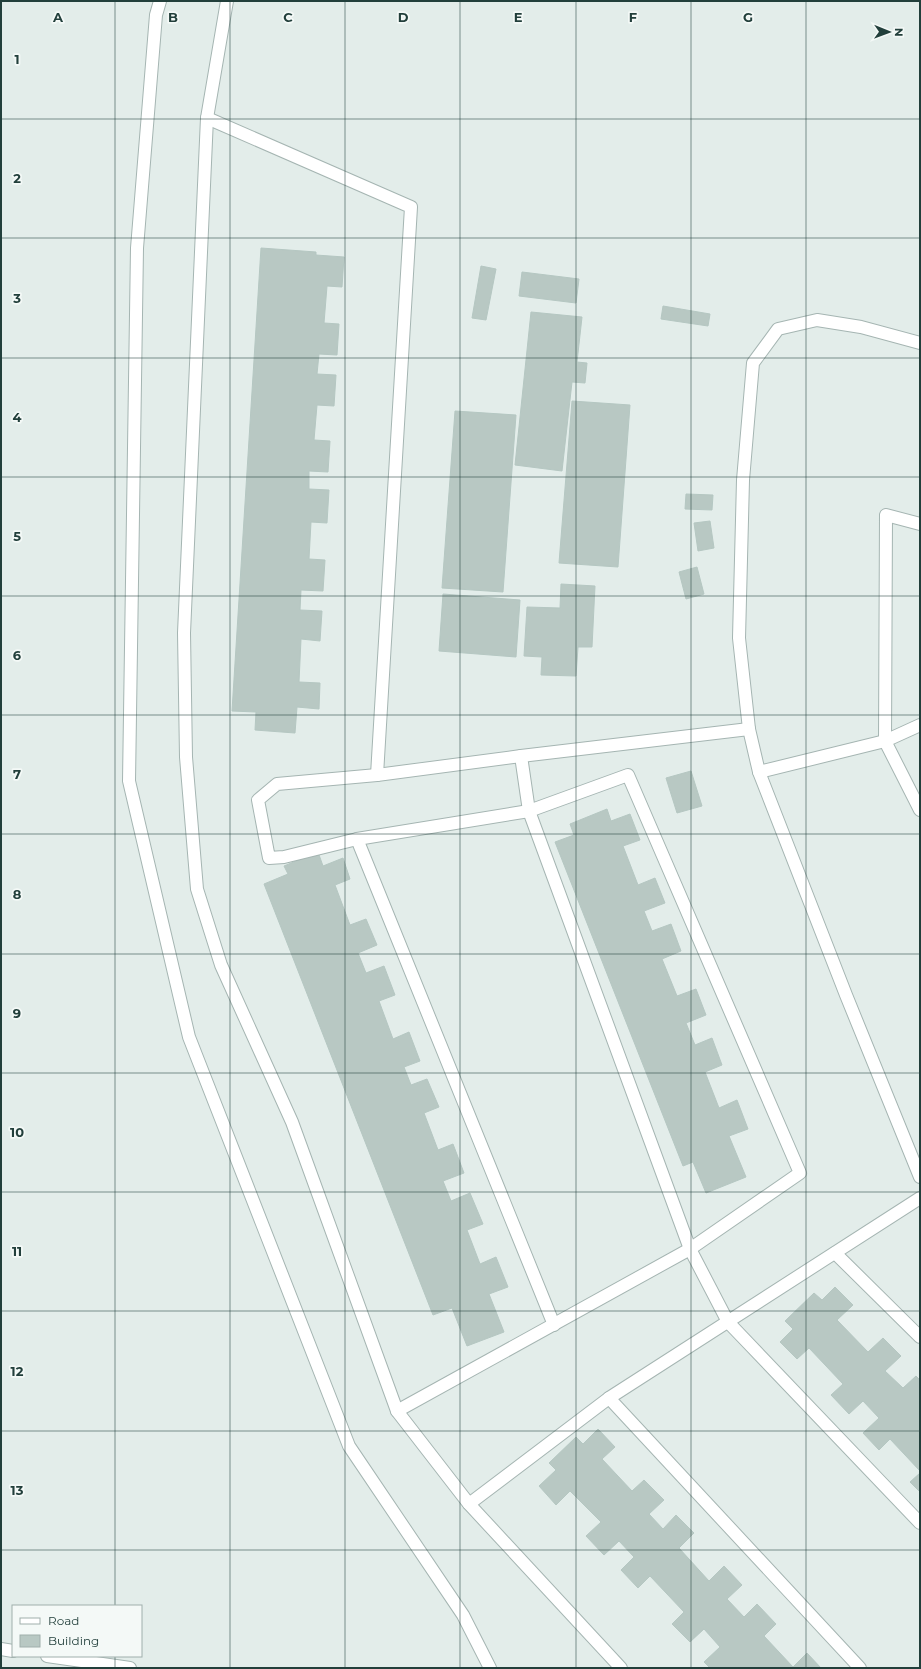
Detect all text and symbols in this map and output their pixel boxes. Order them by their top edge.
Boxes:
text: A [52,9,64,25]
text: B [168,9,178,25]
text: C [283,9,293,25]
text: D [398,9,409,25]
text: E [514,9,523,25]
text: F [629,9,637,25]
text: G [743,9,753,25]
north arrow [869,12,909,52]
text: N [892,28,906,37]
text: 1 [14,51,20,67]
text: 2 [13,170,21,186]
text: 3 [12,290,21,306]
text: 4 [13,409,22,425]
text: 5 [13,528,21,544]
text: 6 [13,647,22,663]
text: 7 [13,766,21,782]
text: 8 [13,886,22,902]
text: 9 [13,1005,21,1021]
text: 10 [10,1124,24,1140]
text: 11 [12,1243,22,1259]
text: 12 [11,1363,24,1379]
text: 13 [11,1482,24,1498]
legend [12,1605,142,1657]
text: Road [48,1613,79,1628]
text: Building [48,1633,99,1648]

